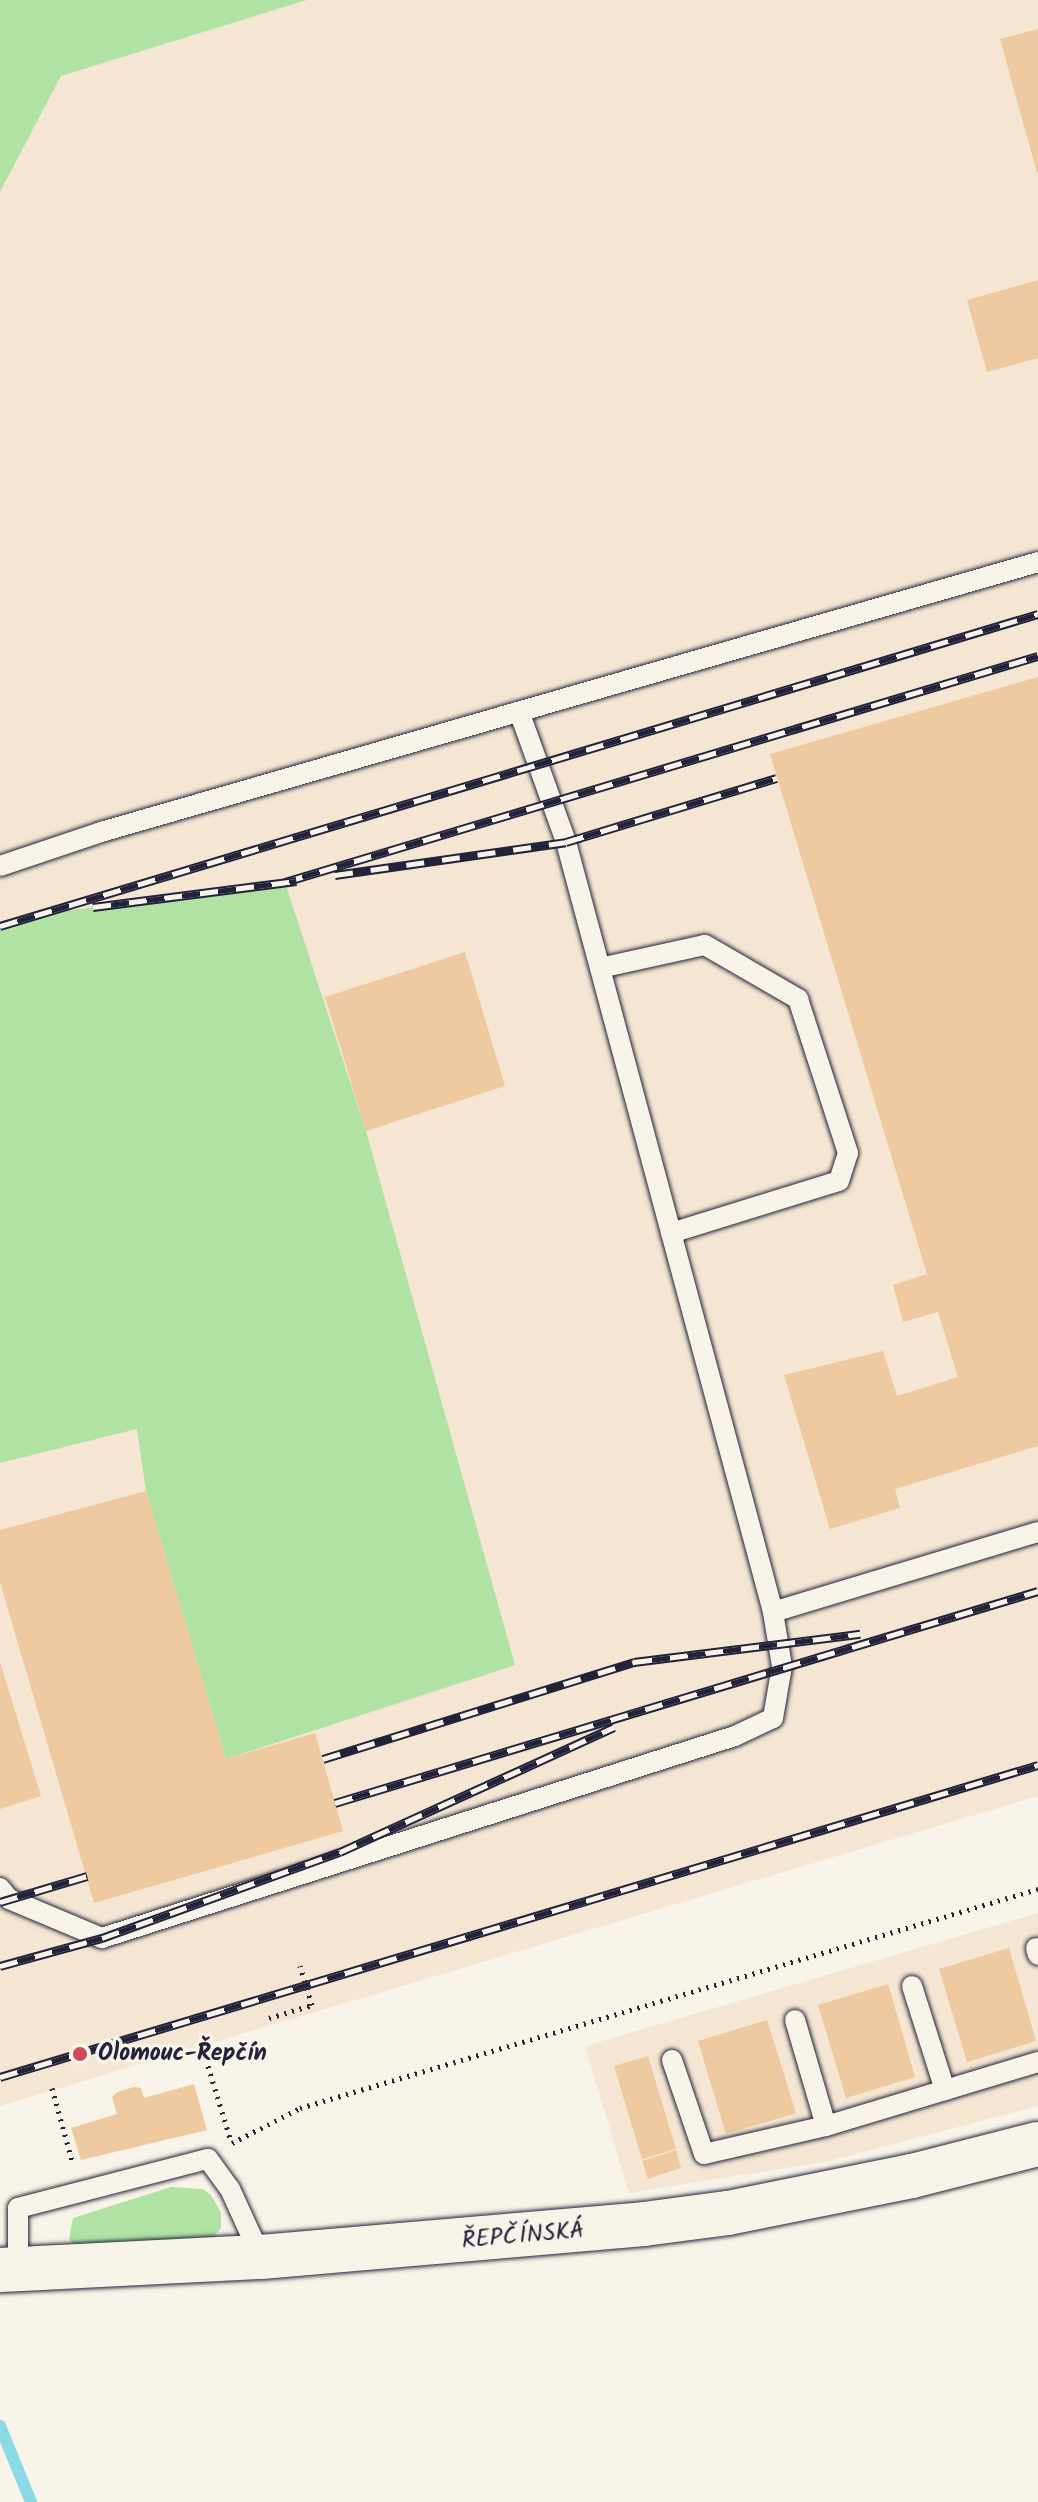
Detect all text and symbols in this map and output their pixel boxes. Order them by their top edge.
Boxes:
place label: Olomouc-Řepčín [98,2040,267,2068]
marker: Olomouc-Řepčín [69,2043,91,2065]
street label: ŘEPČÍNSKÁ [461,2216,585,2256]

